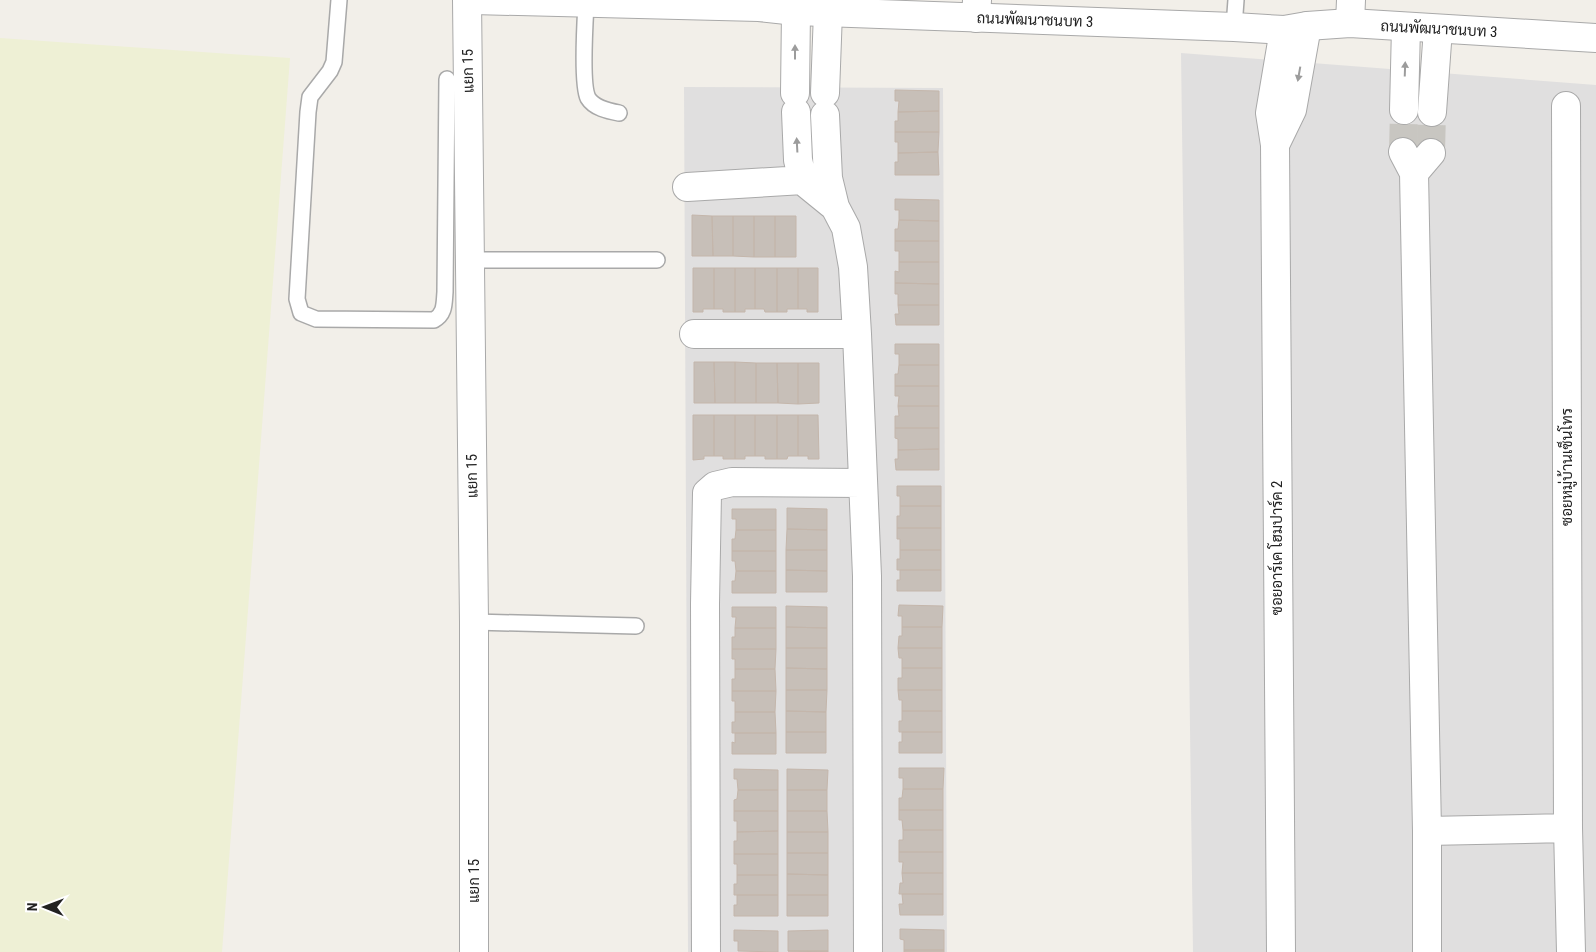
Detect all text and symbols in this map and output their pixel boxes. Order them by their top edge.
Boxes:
street label: ถนนพัฒนาชนบท 3 [976,9,1094,31]
street label: ถนนพัฒนาชนบท 3 [1380,17,1498,41]
one-way arrow [791,43,799,59]
street label: แยก 15 [459,49,477,93]
one-way arrow [1401,60,1409,76]
one-way arrow [1294,66,1302,82]
one-way arrow [793,137,801,153]
street label: ซอยหมู่บ้านเซ็นโทร [1556,408,1577,526]
street label: แยก 15 [463,454,481,498]
street label: ซอยอาร์เค โฮมปาร์ค 2 [1267,481,1286,615]
street label: แยก 15 [465,859,483,903]
north arrow [20,882,70,932]
text: N [24,902,40,911]

